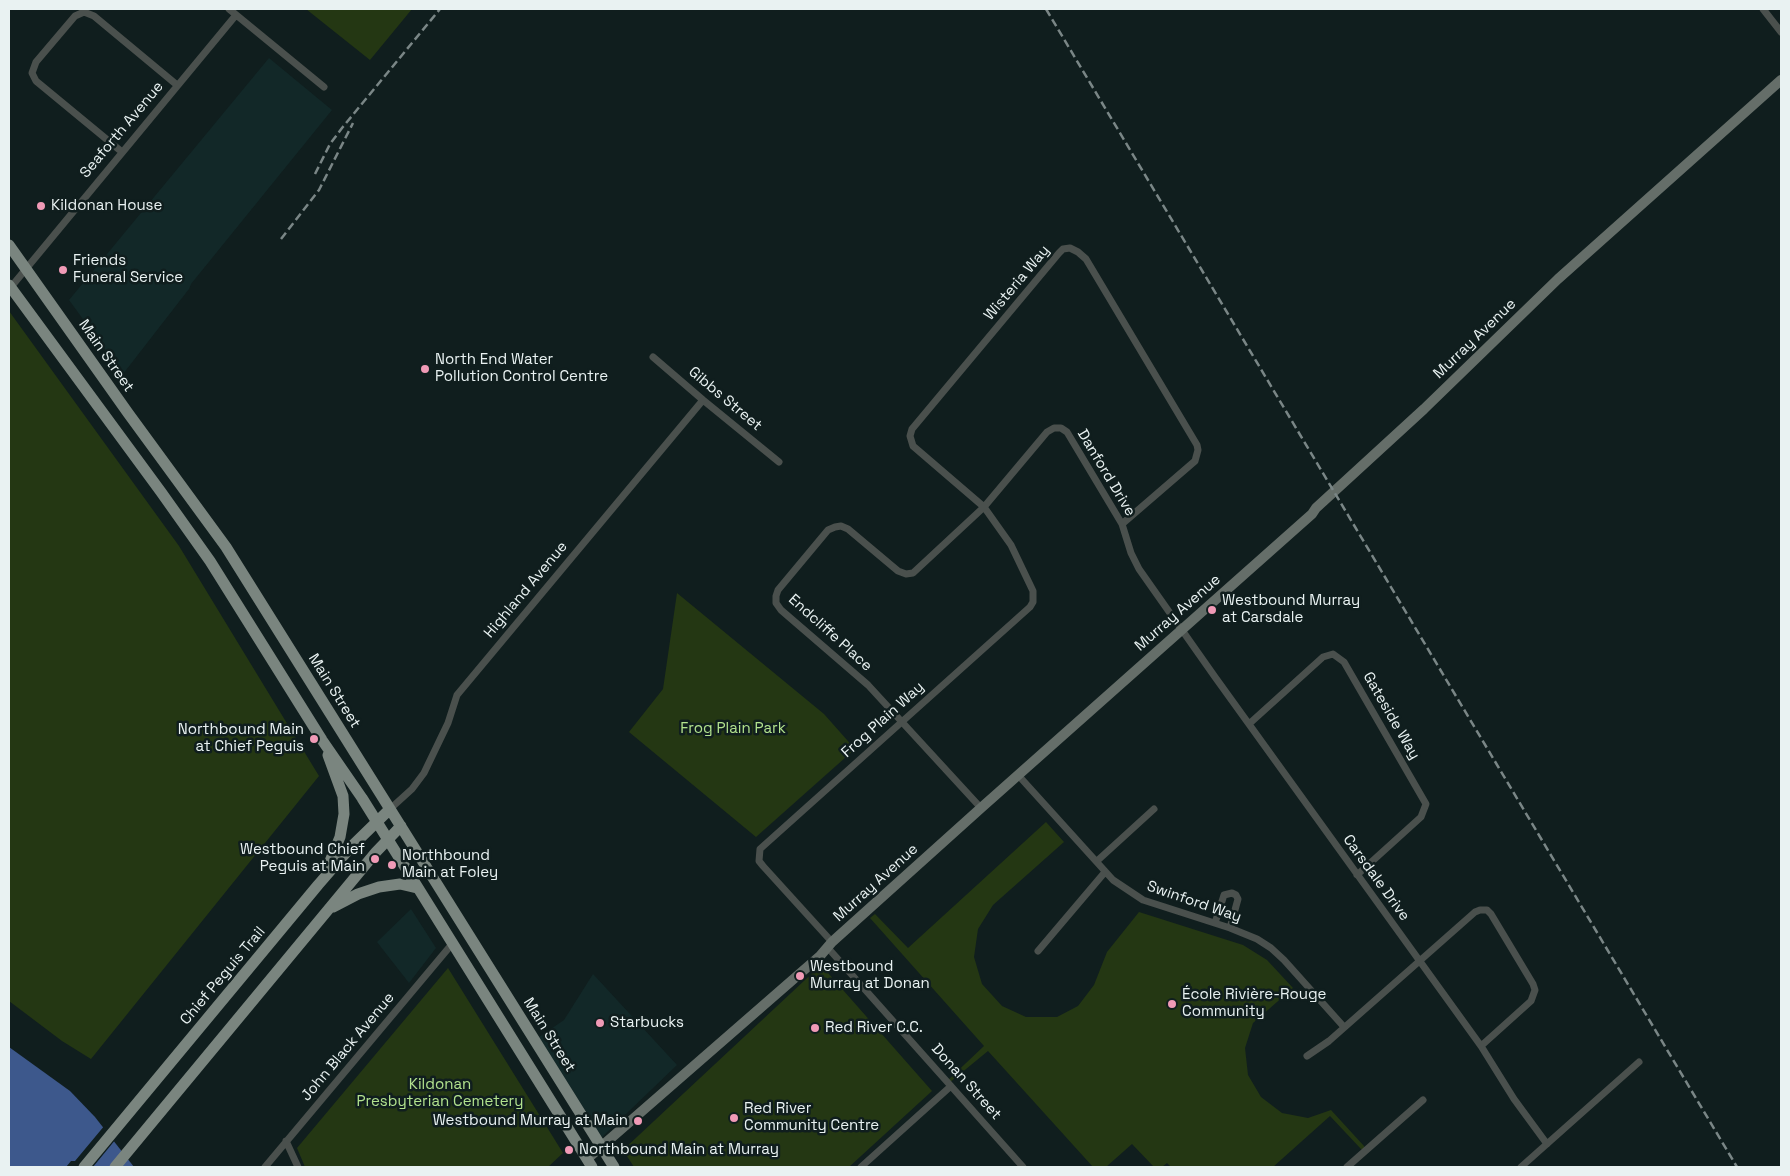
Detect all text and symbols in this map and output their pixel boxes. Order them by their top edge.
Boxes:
street label: Seaforth Avenue [76,78,168,182]
place label: Kildonan House [51,197,162,215]
marker: Kildonan House [35,200,47,212]
street label: Wisteria Way [980,242,1054,324]
place label: Friends Funeral Service [73,252,183,287]
marker: Friends Funeral Service [57,264,69,276]
street label: Murray Avenue [1430,295,1520,383]
street label: Main Street [74,316,138,396]
place label: North End Water Pollution Control Centre [435,351,608,386]
marker: North End Water Pollution Control Centre [419,363,431,375]
street label: Gibbs Street [685,363,765,435]
street label: Danford Drive [1073,426,1139,520]
street label: Highland Avenue [480,538,572,642]
street label: Murray Avenue [1131,571,1225,655]
street label: Endcliffe Place [784,591,876,675]
place label: Westbound Murray at Carsdale [1222,592,1360,627]
marker: Westbound Murray at Carsdale [1206,604,1218,616]
street label: Main Street [304,651,364,731]
street label: Gateside Way [1359,669,1423,763]
street label: Frog Plain Way [838,678,928,762]
park label: Frog Plain Park [680,720,786,738]
place label: Northbound Main at Chief Peguis [178,721,304,756]
marker: Northbound Main at Chief Peguis [308,733,320,745]
street label: Carsdale Drive [1339,831,1413,925]
street label: Murray Avenue [830,840,922,926]
place label: Westbound Chief Peguis at Main [240,841,365,876]
place label: Northbound Main at Foley [402,847,498,882]
marker: Westbound Chief Peguis at Main [369,853,381,865]
marker: Northbound Main at Foley [386,859,398,871]
street label: Swinford Way [1144,877,1244,927]
street label: Chief Peguis Trail [177,923,269,1029]
place label: Westbound Murray at Donan [810,958,930,993]
marker: Westbound Murray at Donan [794,970,806,982]
place label: École Rivière-Rouge Community [1182,986,1326,1021]
street label: John Black Avenue [297,989,399,1105]
street label: Main Street [519,995,579,1075]
marker: École Rivière-Rouge Community [1166,998,1178,1010]
place label: Starbucks [610,1014,684,1032]
marker: Starbucks [594,1017,606,1029]
place label: Red River C.C. [825,1019,923,1037]
marker: Red River C.C. [809,1022,821,1034]
street label: Donan Street [927,1040,1005,1124]
park label: Kildonan Presbyterian Cemetery [357,1076,523,1111]
place label: Red River Community Centre [744,1100,879,1135]
place label: Westbound Murray at Main [433,1112,628,1130]
marker: Red River Community Centre [728,1112,740,1124]
marker: Westbound Murray at Main [632,1115,644,1127]
place label: Northbound Main at Murray [579,1141,779,1159]
marker: Northbound Main at Murray [563,1144,575,1156]

